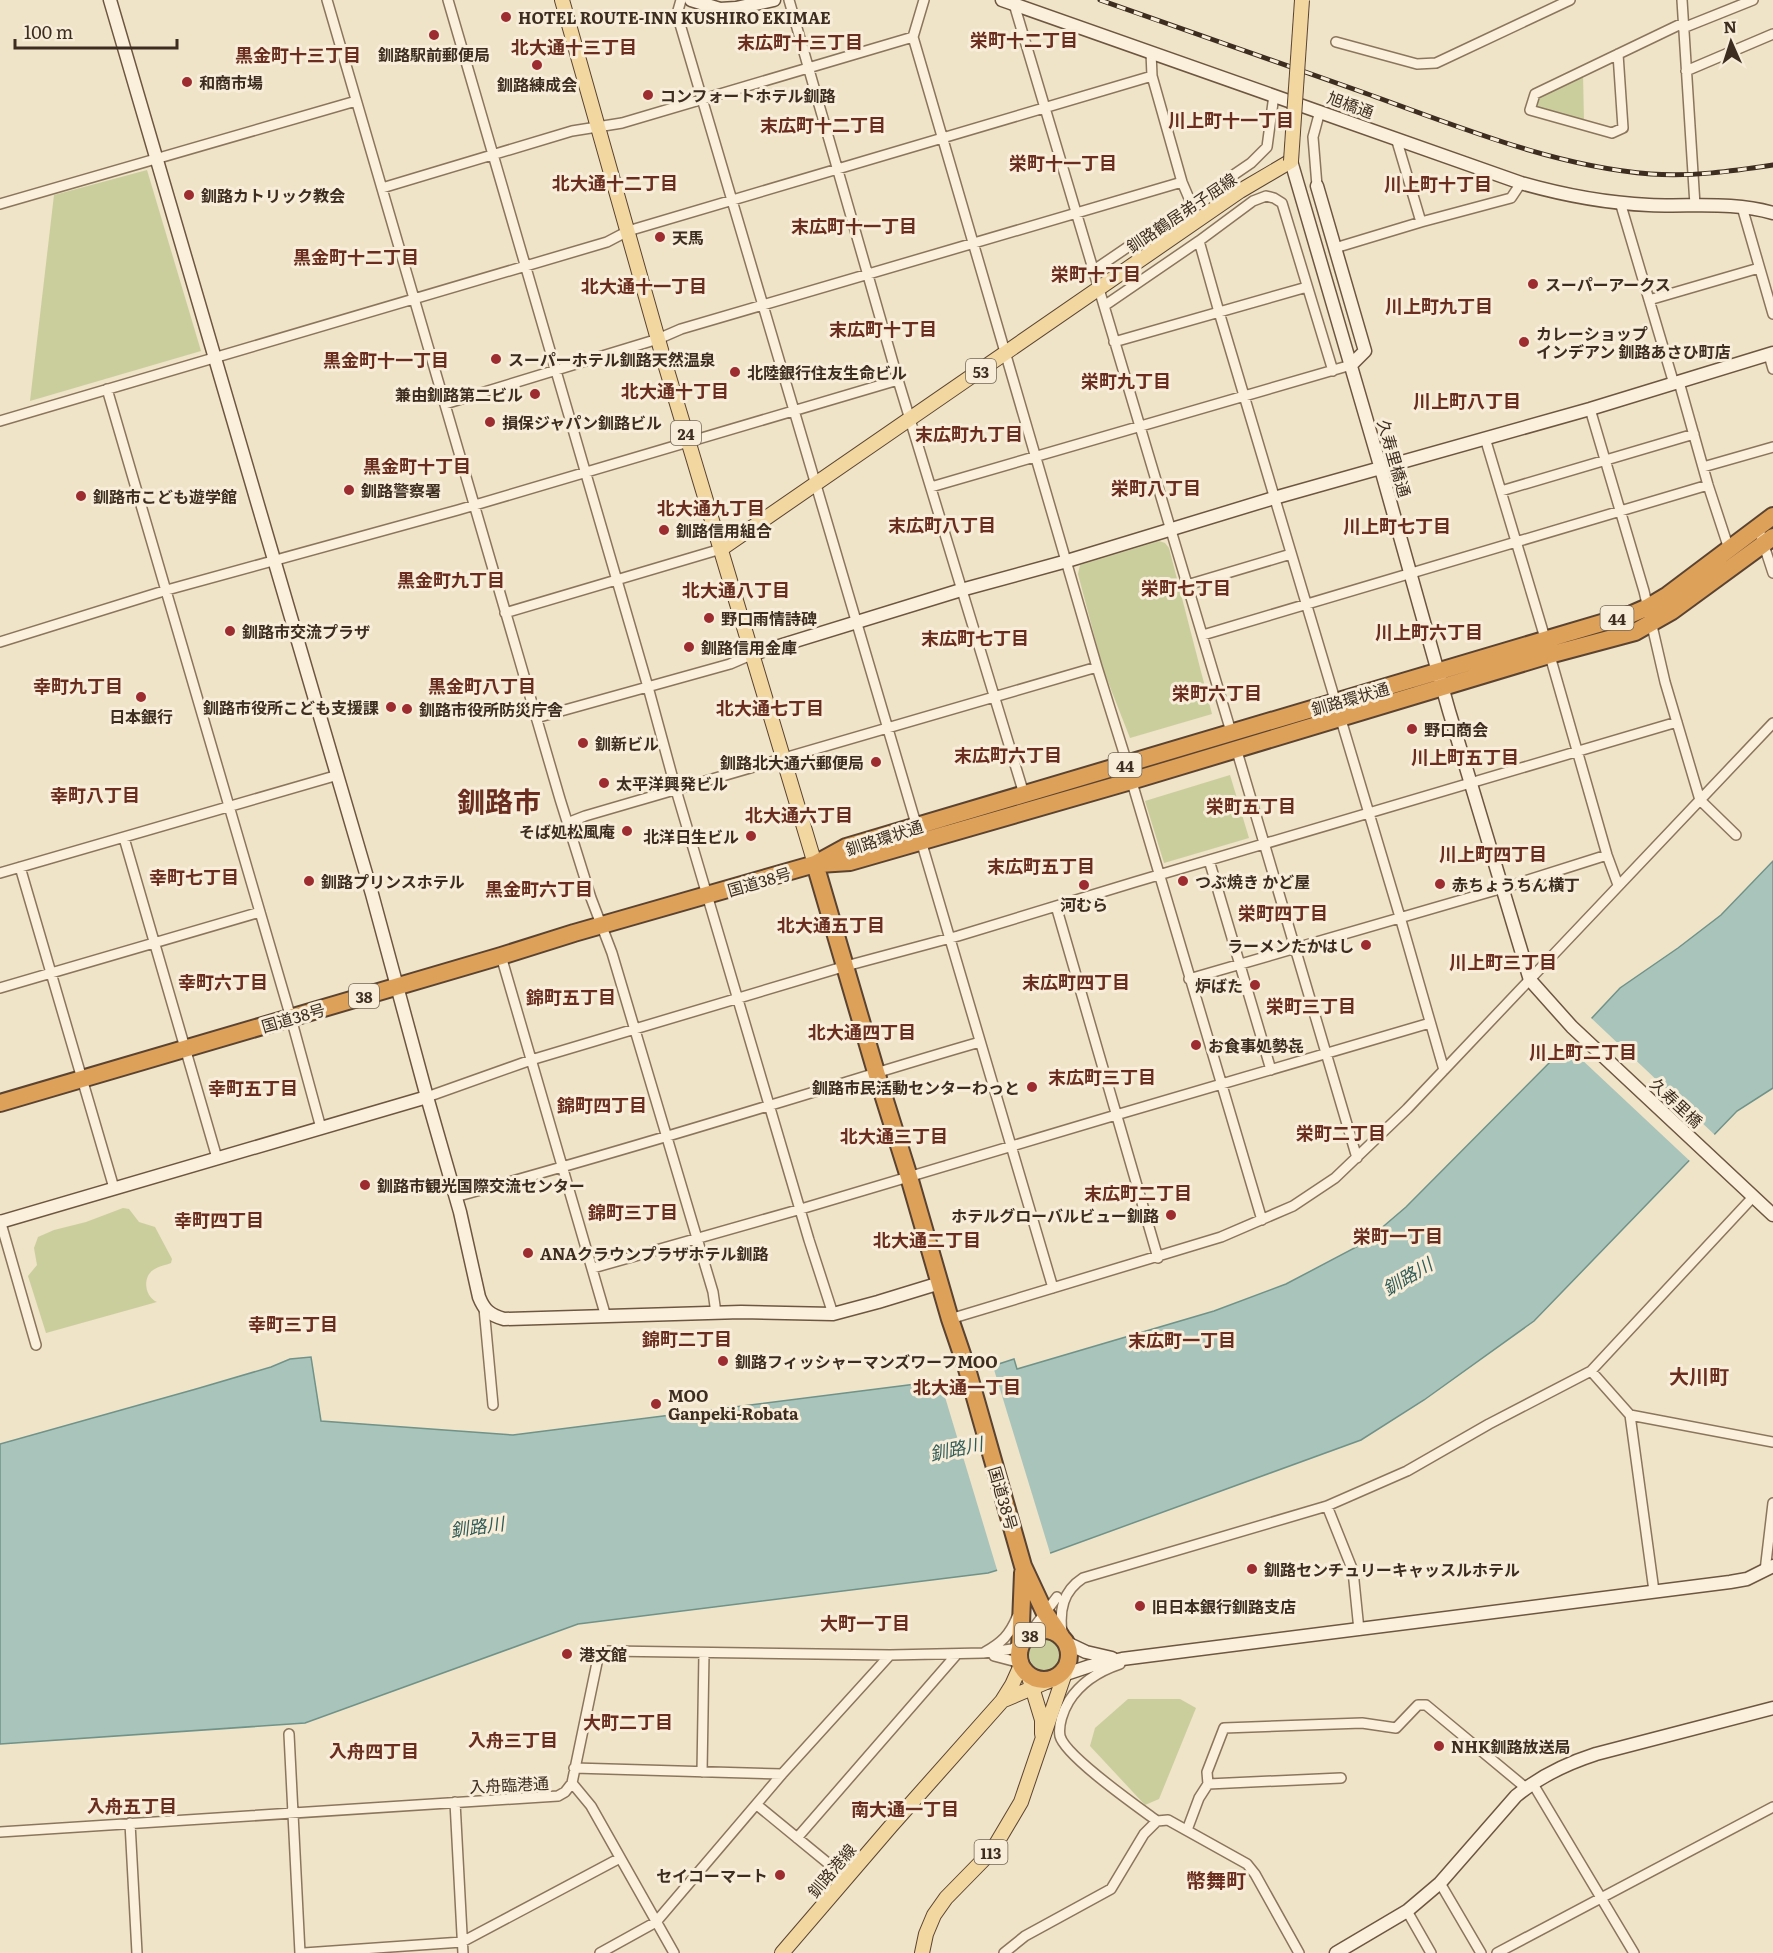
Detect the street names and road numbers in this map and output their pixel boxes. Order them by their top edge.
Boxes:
street label: 旭橋通 [1324,85,1378,123]
street label: 釧路鶴居弟子屈線 [1121,166,1241,258]
road number: 53 [966,359,996,383]
street label: 久寿里橋通 [1372,416,1418,500]
road number: 24 [671,421,701,445]
road number: 44 [1600,606,1634,630]
street label: 釧路環状通 [1308,675,1392,721]
road number: 44 [1108,753,1142,777]
street label: 釧路環状通 [842,813,926,861]
street label: 国道38号 [724,860,794,902]
road number: 38 [349,984,379,1008]
street label: 国道38号 [258,996,328,1038]
street label: 久寿里橋 [1645,1071,1709,1133]
street label: 国道38号 [983,1463,1025,1533]
road number: 38 [1015,1623,1045,1647]
street label: 入舟臨港通 [468,1770,550,1798]
street label: 釧路港線 [801,1838,861,1902]
road number: 113 [974,1840,1008,1864]

